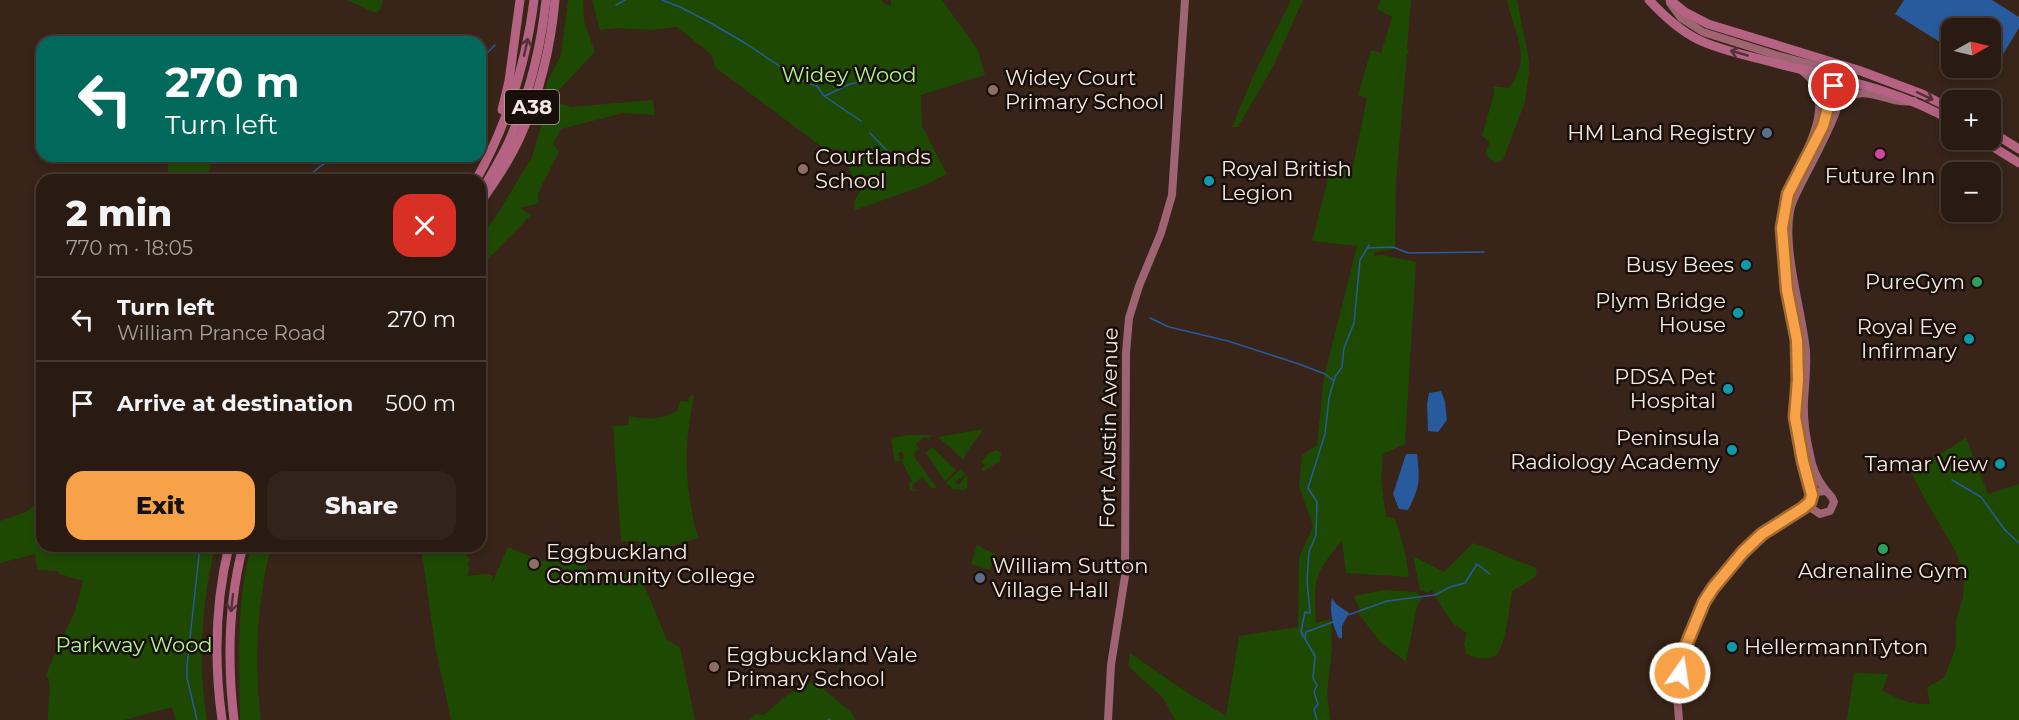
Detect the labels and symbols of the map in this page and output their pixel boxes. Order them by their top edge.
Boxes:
north arrow [1941,18,2001,78]
one-way arrow [521,38,532,57]
one-way arrow [1729,47,1748,58]
pin [1808,60,1859,111]
park label: Widey Wood [781,62,917,87]
place label: Widey Court Primary School [1005,65,1164,114]
marker: Widey Court Primary School [986,83,1000,97]
road number: A38 [505,90,559,124]
one-way arrow [1916,90,1934,102]
place label: HM Land Registry [1567,120,1756,145]
marker: HM Land Registry [1760,126,1774,140]
place label: Courtlands School [815,144,931,193]
marker: Future Inn [1873,147,1887,161]
place label: Royal British Legion [1221,156,1352,205]
marker: Courtlands School [796,162,810,176]
place label: Future Inn [1825,163,1935,188]
marker: Royal British Legion [1202,174,1216,188]
place label: Busy Bees [1625,252,1734,277]
marker: Busy Bees [1739,258,1753,272]
place label: PureGym [1865,269,1965,294]
marker: PureGym [1970,275,1984,289]
place label: Plym Bridge House [1595,288,1726,337]
marker: Plym Bridge House [1731,306,1745,320]
place label: Royal Eye Infirmary [1857,314,1958,363]
street label: Fort Austin Avenue [1094,327,1123,529]
marker: Royal Eye Infirmary [1962,332,1976,346]
place label: PDSA Pet Hospital [1614,364,1716,413]
marker: PDSA Pet Hospital [1721,382,1735,396]
place label: Peninsula Radiology Academy [1510,425,1721,474]
marker: Peninsula Radiology Academy [1725,443,1739,457]
place label: Tamar View [1865,451,1989,476]
marker: Tamar View [1993,457,2007,471]
place label: Eggbuckland Community College [546,539,755,588]
marker: Adrenaline Gym [1876,542,1890,556]
place label: William Sutton Village Hall [992,553,1148,602]
marker: Eggbuckland Community College [527,557,541,571]
place label: Adrenaline Gym [1798,558,1968,583]
marker: William Sutton Village Hall [973,571,987,585]
one-way arrow [226,593,237,613]
park label: Parkway Wood [55,632,213,657]
place label: HellermannTyton [1744,634,1928,659]
marker: HellermannTyton [1725,640,1739,654]
position arrow [1648,641,1712,705]
place label: Eggbuckland Vale Primary School [726,642,917,691]
marker: Eggbuckland Vale Primary School [707,660,721,674]

